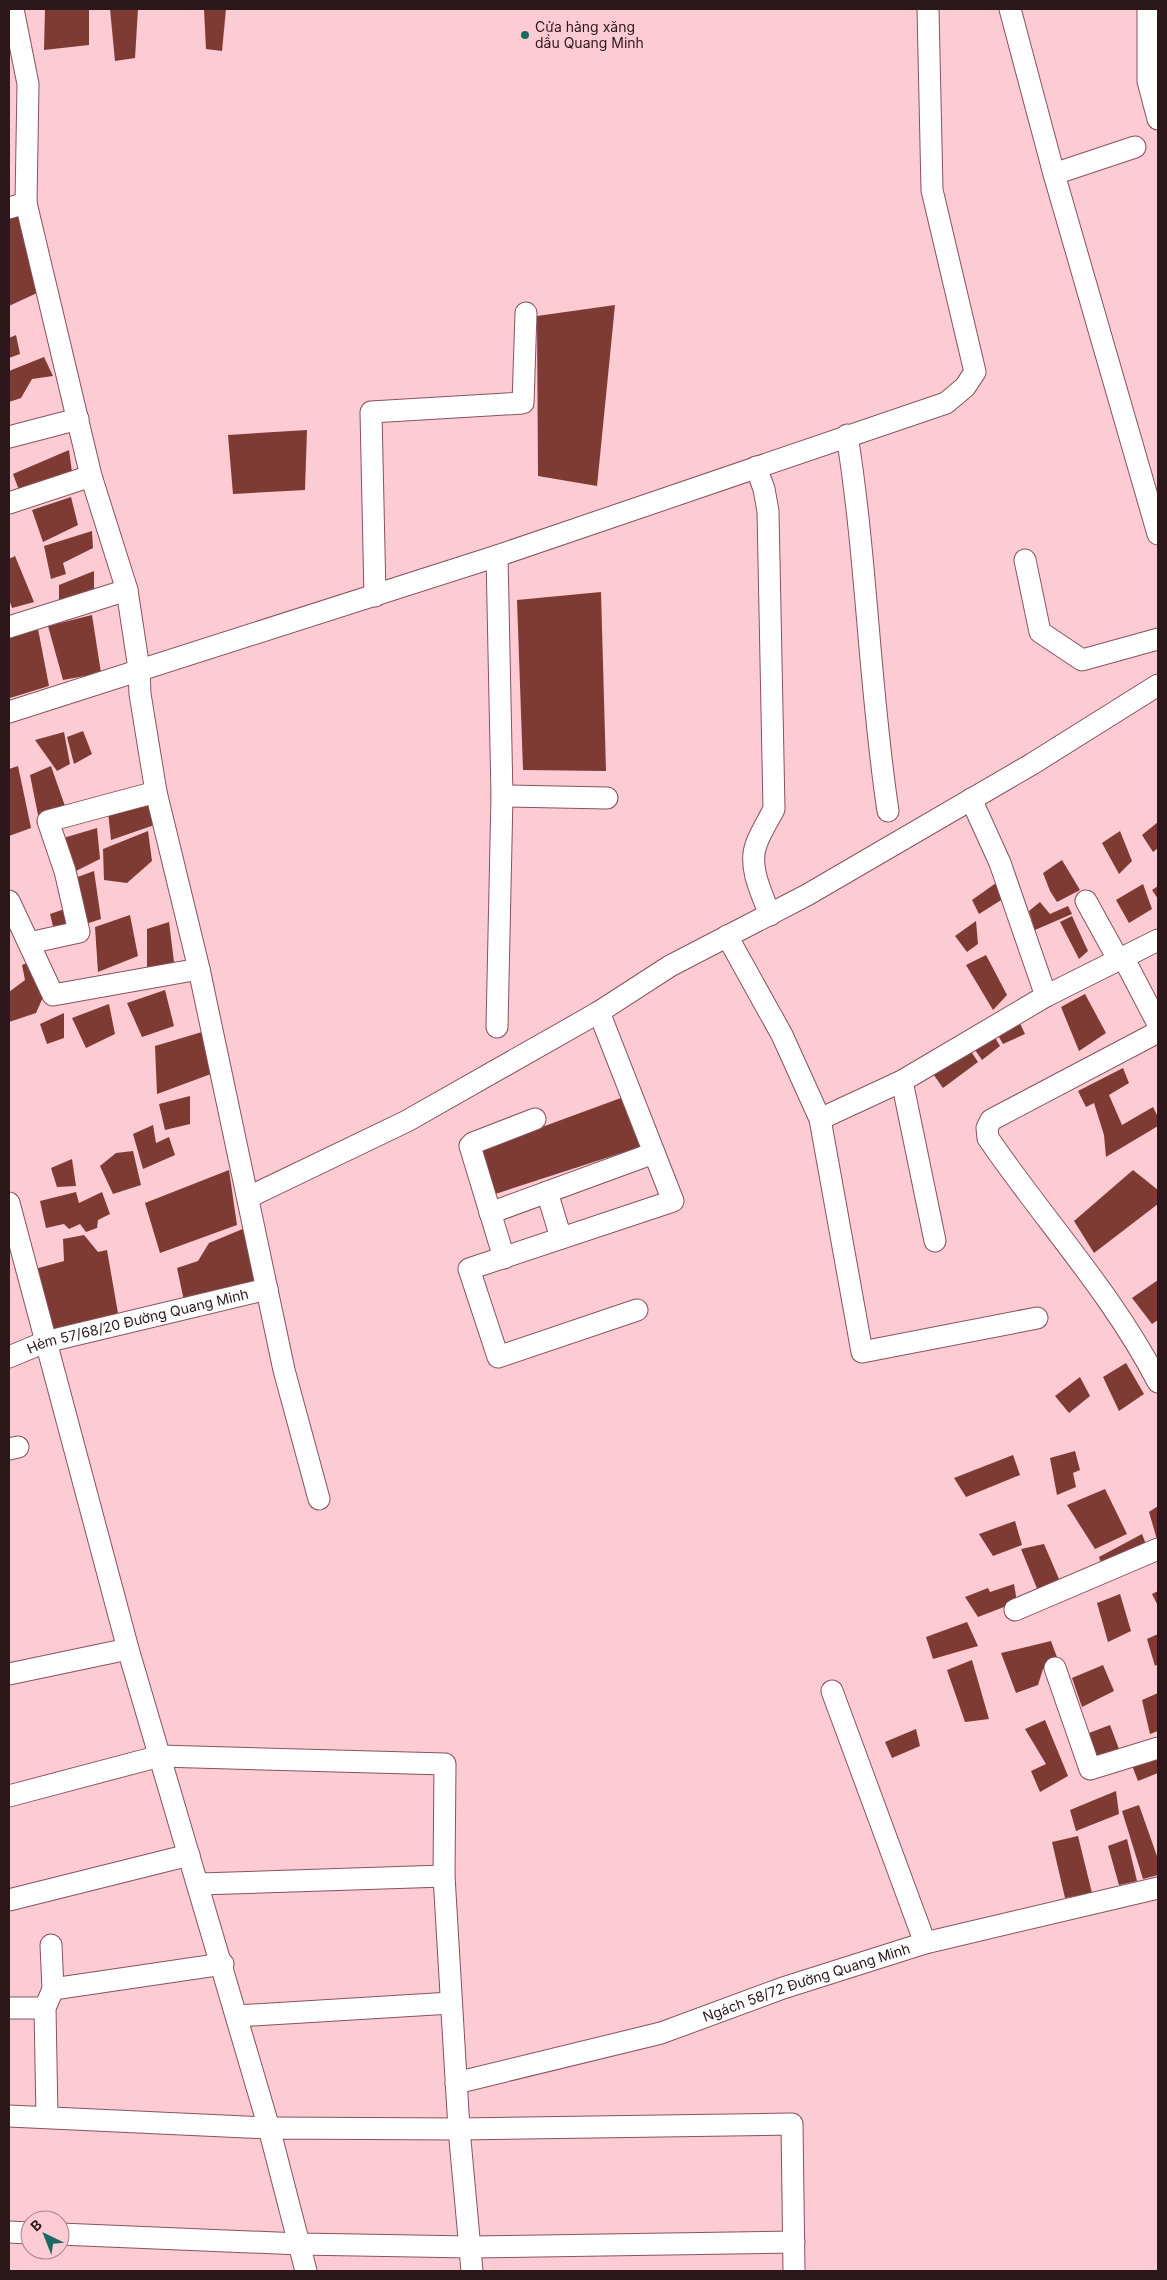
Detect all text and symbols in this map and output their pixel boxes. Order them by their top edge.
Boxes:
place label: Cửa hàng xăng dầu Quang Minh [535,18,644,51]
marker: Cửa hàng xăng dầu Quang Minh [519,29,531,41]
street label: Hẻm 57/68/20 Đường Quang Minh [24,1285,250,1357]
street label: Ngách 58/72 Đường Quang Minh [700,1939,912,2025]
north arrow [20,2210,70,2260]
text: B [27,2216,45,2235]

